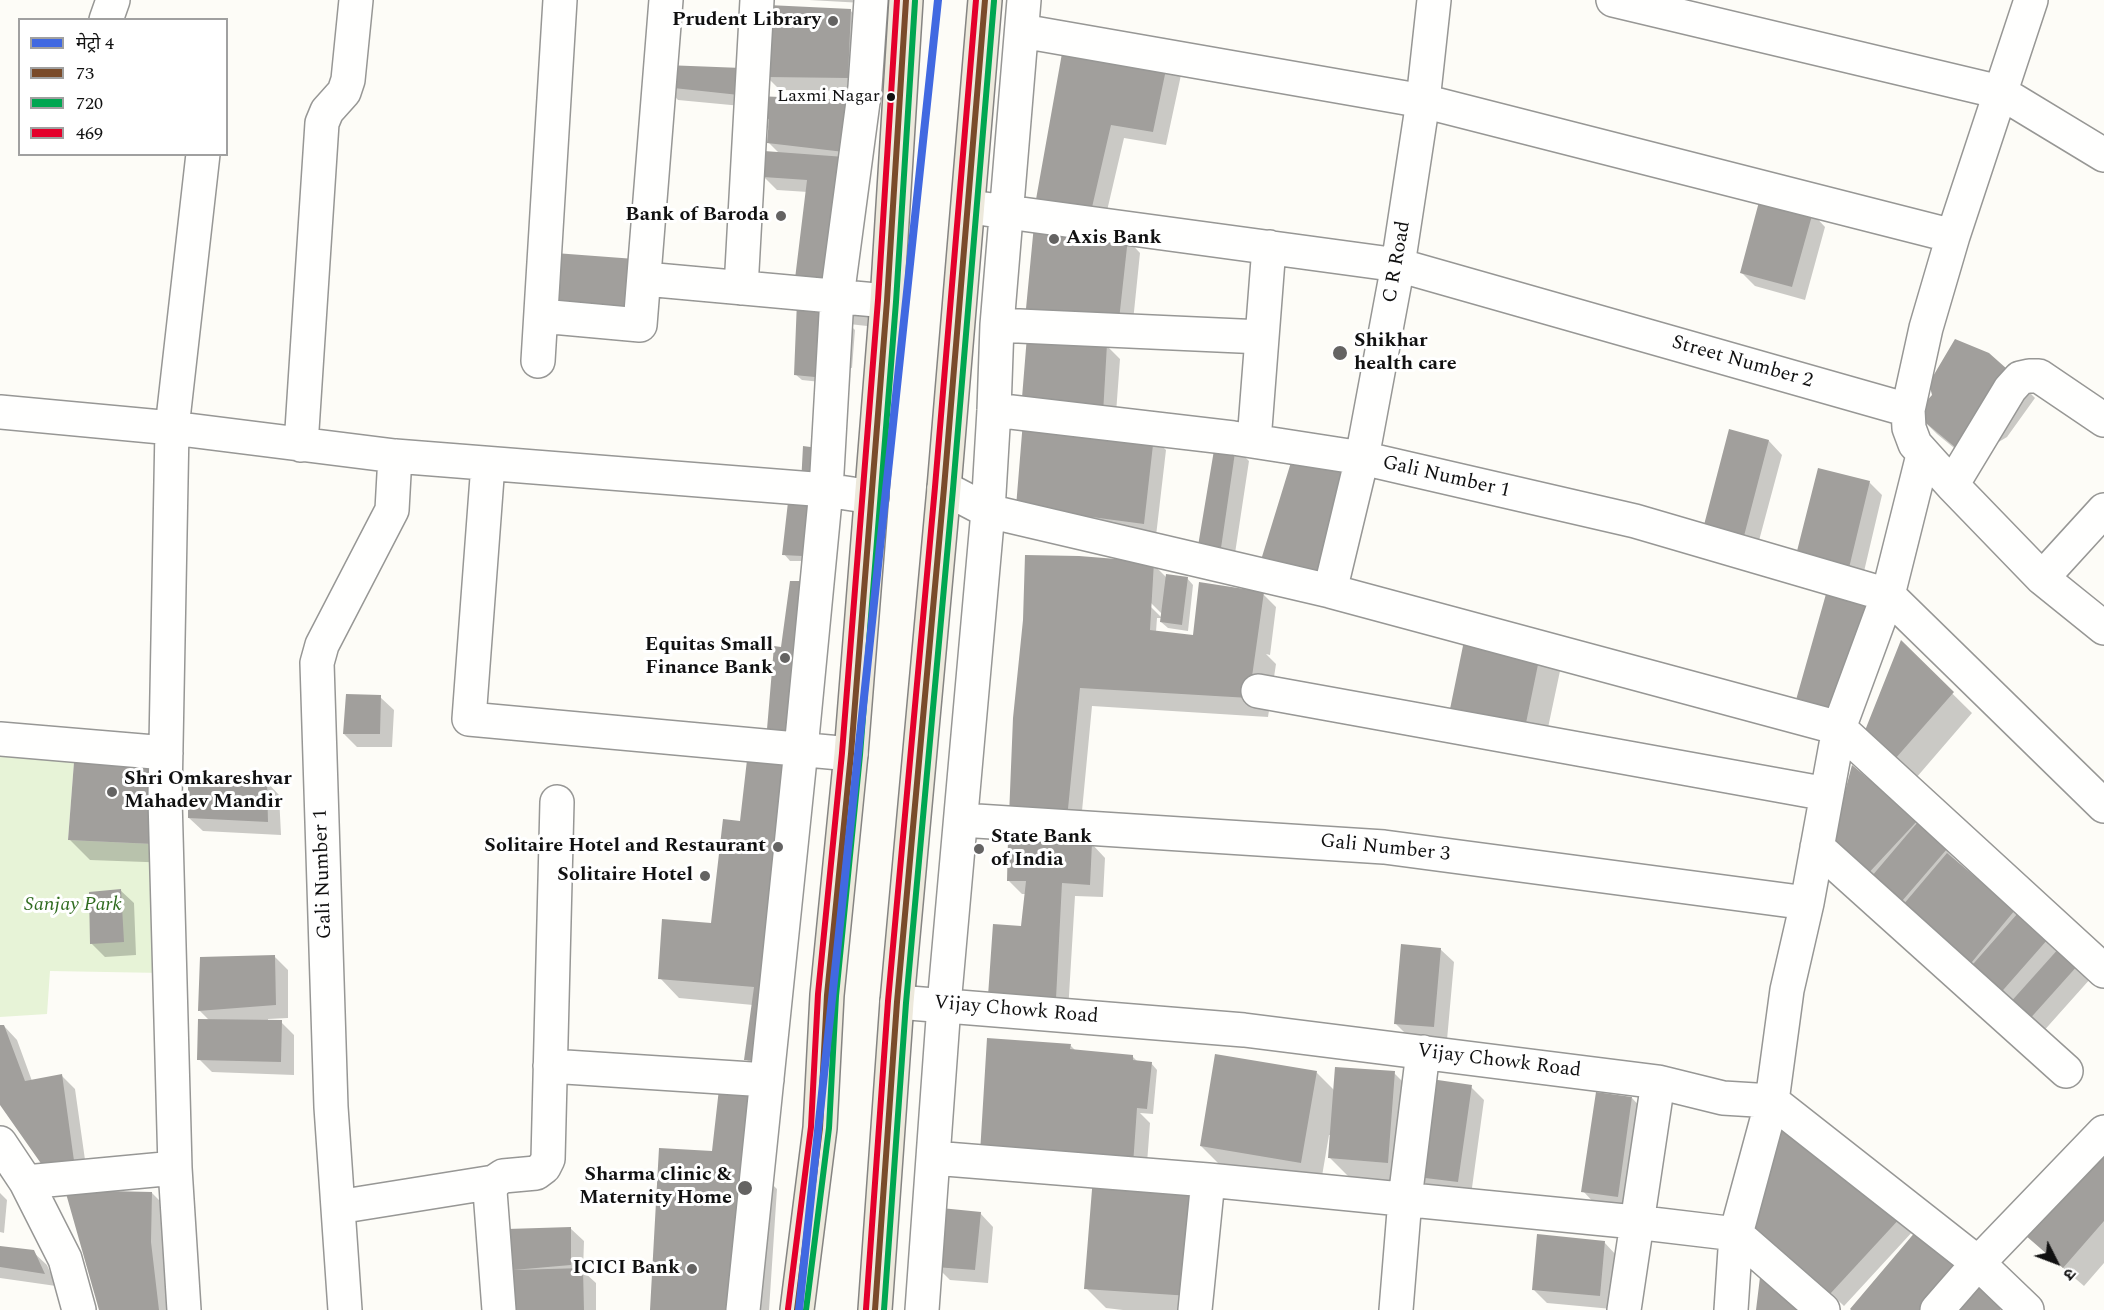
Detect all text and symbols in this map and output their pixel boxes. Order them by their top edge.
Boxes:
place label: Prudent Library [672,9,821,33]
marker: Prudent Library [826,14,840,28]
legend [18,18,228,156]
text: मेट्रो 4 [76,30,114,57]
text: 73 [76,60,94,87]
place label: Laxmi Nagar [777,86,880,108]
text: 720 [76,90,103,117]
marker: Laxmi Nagar [885,91,897,103]
text: 469 [76,120,103,147]
place label: Bank of Baroda [625,204,769,228]
marker: Bank of Baroda [774,209,788,223]
street label: C R Road [1379,219,1417,305]
place label: Axis Bank [1066,227,1162,251]
marker: Axis Bank [1047,232,1061,246]
place label: Shikhar health care [1354,330,1457,377]
street label: Street Number 2 [1669,331,1815,395]
marker: Shikhar health care [1331,344,1349,362]
street label: Gali Number 1 [1380,452,1512,504]
place label: Equitas Small Finance Bank [645,634,773,681]
marker: Equitas Small Finance Bank [778,651,792,665]
place label: Shri Omkareshvar Mahadev Mandir [124,768,292,815]
marker: Shri Omkareshvar Mahadev Mandir [105,785,119,799]
street label: Gali Number 1 [310,808,338,940]
place label: State Bank of India [991,826,1092,873]
street label: Gali Number 3 [1319,830,1451,868]
place label: Solitaire Hotel and Restaurant [484,835,766,859]
marker: Solitaire Hotel and Restaurant [771,840,785,854]
marker: State Bank of India [972,842,986,856]
place label: Solitaire Hotel [557,864,693,888]
marker: Solitaire Hotel [698,869,712,883]
park label: Sanjay Park [24,894,122,918]
street label: Vijay Chowk Road [933,992,1099,1030]
street label: Vijay Chowk Road [1416,1040,1582,1084]
place label: Sharma clinic & Maternity Home [579,1164,732,1211]
marker: Sharma clinic & Maternity Home [736,1179,754,1197]
north arrow [2026,1232,2086,1292]
place label: ICICI Bank [573,1257,680,1281]
marker: ICICI Bank [685,1262,699,1276]
text: उ [2057,1263,2081,1286]

